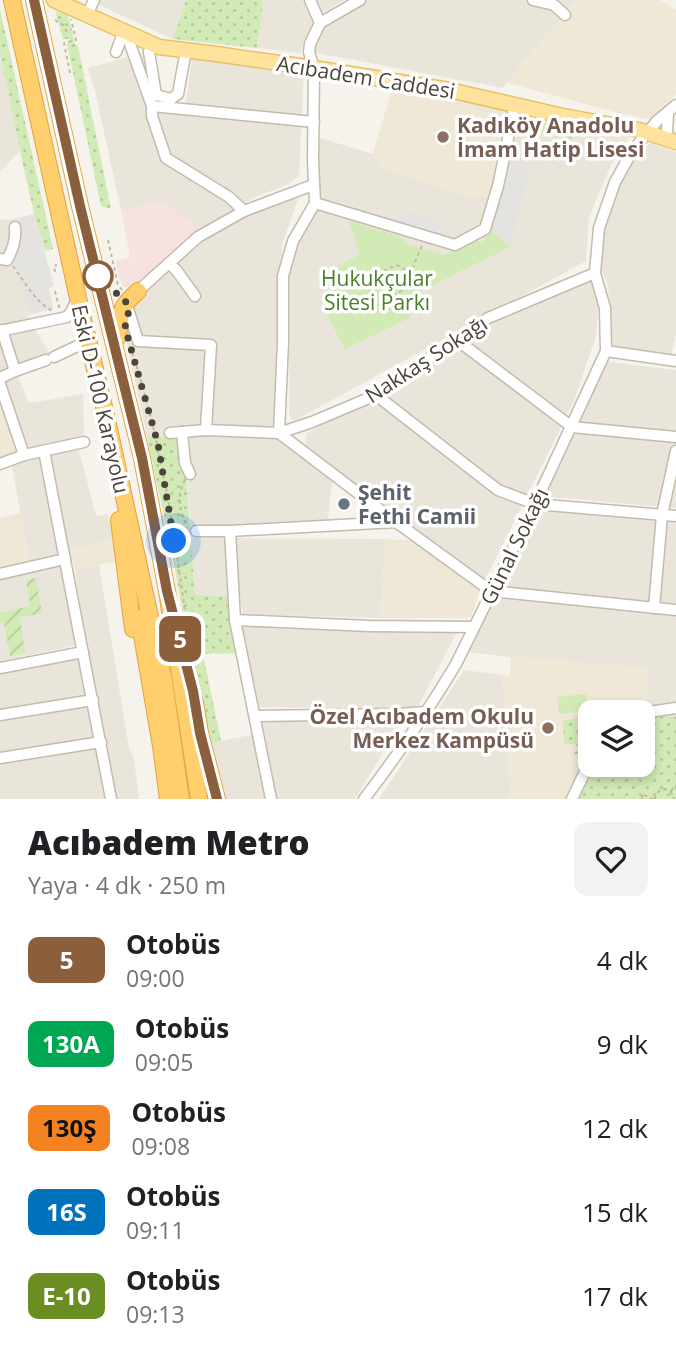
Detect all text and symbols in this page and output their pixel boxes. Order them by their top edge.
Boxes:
street label: Acıbadem Caddesi [275,49,457,105]
place label: Kadıköy Anadolu İmam Hatip Lisesi [457,111,644,163]
marker: Kadıköy Anadolu İmam Hatip Lisesi [435,129,451,145]
unlabelled marker [83,261,113,291]
park label: Hukukçular Sitesi Parkı [321,264,433,316]
street label: Eski D-100 Karayolu [66,302,136,496]
street label: Nakkaş Sokağı [360,309,492,409]
place label: Şehit Fethi Camii [358,478,476,530]
street label: Günal Sokağı [474,483,554,609]
marker: Şehit Fethi Camii [336,496,352,512]
your location [156,523,191,558]
line badge: 5 [157,616,203,662]
text: 5 [173,622,187,655]
map controls [578,700,655,777]
button: layers [578,700,655,777]
place label: Özel Acıbadem Okulu Merkez Kampüsü [310,702,534,754]
marker: Özel Acıbadem Okulu Merkez Kampüsü [540,720,556,736]
text: Acıbadem Metro [28,820,309,865]
button: heart [574,822,648,896]
text: Yaya · 4 dk · 250 m [28,869,226,901]
text: Otobüs [126,926,221,962]
text: 4 dk [597,942,648,978]
text: 5 [60,943,73,976]
text: 09:00 [126,962,185,994]
text: Otobüs [135,1010,229,1046]
text: 9 dk [597,1026,648,1062]
text: 130A [42,1027,100,1060]
text: 09:05 [135,1046,193,1078]
text: Otobüs [131,1094,226,1130]
text: 12 dk [582,1110,648,1146]
text: 130Ş [42,1111,96,1144]
text: 09:08 [131,1130,190,1162]
text: Otobüs [126,1178,221,1214]
text: 15 dk [582,1194,648,1230]
text: 16S [46,1195,87,1228]
text: 09:11 [126,1214,185,1246]
text: Otobüs [126,1262,221,1298]
text: 17 dk [582,1278,648,1314]
text: E-10 [42,1279,91,1312]
text: 09:13 [126,1298,185,1330]

